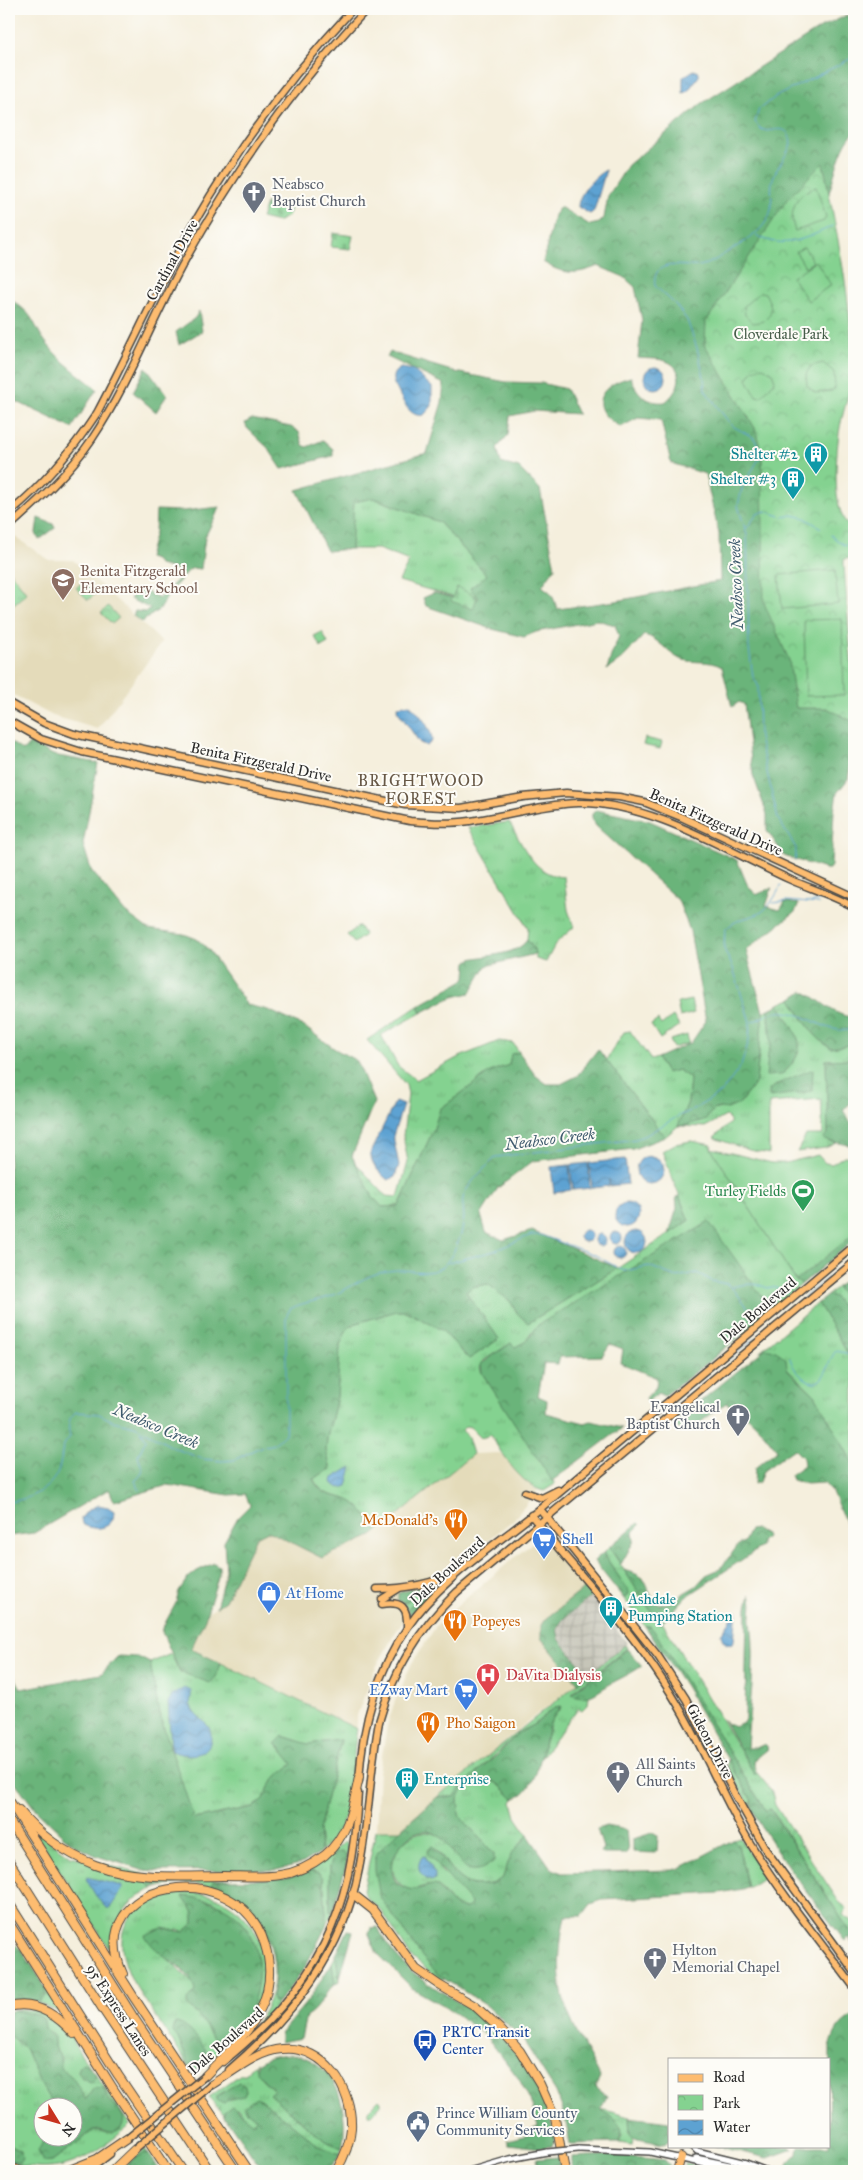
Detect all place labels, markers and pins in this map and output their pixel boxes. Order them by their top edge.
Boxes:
place label: Neabsco Baptist Church [272,175,367,210]
church icon: Neabsco Baptist Church [241,180,267,214]
building icon: Shelter #2 [803,441,829,475]
place label: Shelter #2 [731,445,799,463]
building icon: Shelter #3 [780,466,806,500]
place label: Shelter #3 [710,470,776,488]
place label: Benita Fitzgerald Elementary School [80,562,199,597]
school or university icon: Benita Fitzgerald Elementary School [50,567,76,601]
sports icon: Turley Fields [790,1178,816,1212]
place label: Turley Fields [705,1182,786,1200]
place label: Evangelical Baptist Church [626,1398,721,1433]
church icon: Evangelical Baptist Church [725,1403,751,1437]
restaurant icon: McDonald's [443,1507,469,1541]
place label: McDonald's [362,1511,438,1529]
supermarket icon: Shell [531,1526,557,1560]
place label: Shell [562,1530,594,1548]
shop icon: At Home [256,1580,282,1614]
place label: At Home [285,1584,344,1602]
place label: Ashdale Pumping Station [627,1590,733,1625]
building icon: Ashdale Pumping Station [598,1595,624,1629]
restaurant icon: Popeyes [442,1608,468,1642]
place label: Popeyes [472,1612,520,1630]
hospital icon: DaVita Dialysis [475,1662,501,1696]
place label: DaVita Dialysis [506,1666,601,1684]
supermarket icon: EZway Mart [453,1677,479,1711]
place label: EZway Mart [369,1681,449,1699]
restaurant icon: Pho Saigon [415,1710,441,1744]
place label: Pho Saigon [446,1714,516,1732]
place label: All Saints Church [635,1755,695,1790]
church icon: All Saints Church [605,1760,631,1794]
building icon: Enterprise [394,1766,420,1800]
place label: Enterprise [424,1770,489,1788]
place label: Hylton Memorial Chapel [672,1941,781,1976]
church icon: Hylton Memorial Chapel [642,1946,668,1980]
place label: PRTC Transit Center [442,2023,530,2058]
bus stop icon: PRTC Transit Center [412,2028,438,2062]
place label: Prince William County Community Services [436,2104,578,2139]
public building icon: Prince William County Community Services [405,2109,431,2143]

